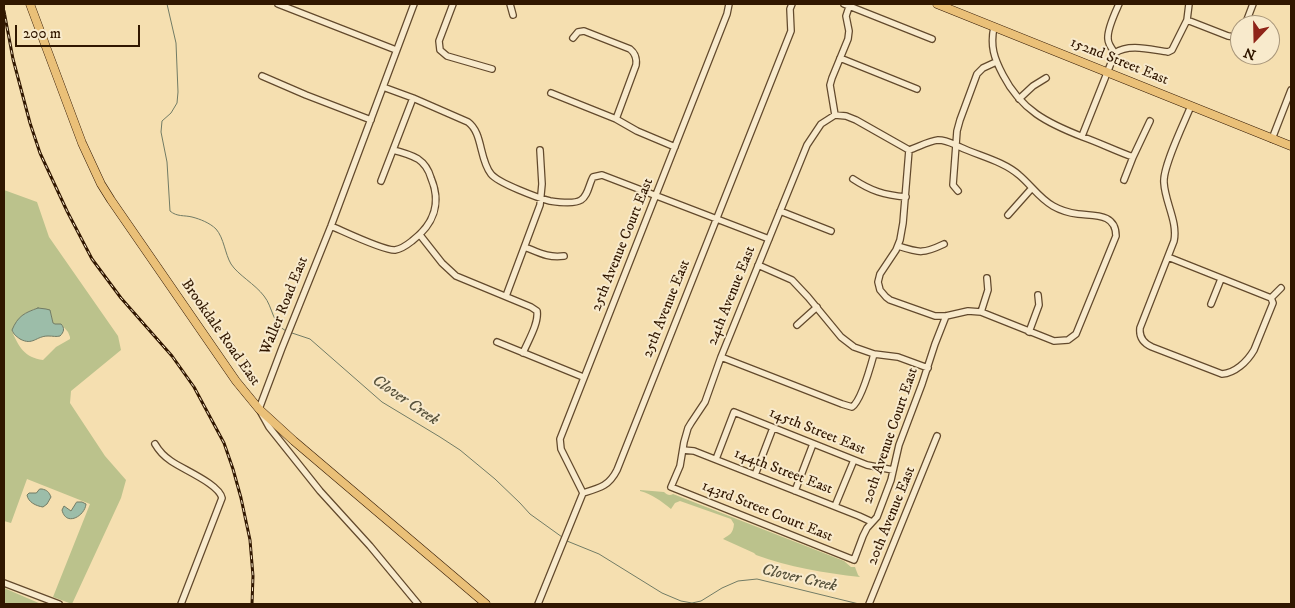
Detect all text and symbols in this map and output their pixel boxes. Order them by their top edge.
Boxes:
scale bar [18,15,142,47]
north arrow [1230,15,1280,65]
text: 200 m [23,24,61,43]
street label: 152nd Street East [1067,34,1171,90]
text: N [1241,43,1259,64]
street label: 25th Avenue Court East [588,176,658,314]
street label: 24th Avenue East [704,244,760,348]
street label: Waller Road East [257,254,313,358]
street label: 25th Avenue East [639,257,695,361]
street label: Brookdale Road East [177,276,263,390]
street label: 20th Avenue Court East [859,366,923,506]
water label: Clover Creek [368,372,442,430]
street label: 145th Street East [766,404,868,460]
street label: 144th Street East [731,445,835,499]
street label: 20th Avenue East [864,464,920,568]
street label: 143rd Street Court East [699,478,835,546]
water label: Clover Creek [760,561,838,597]

